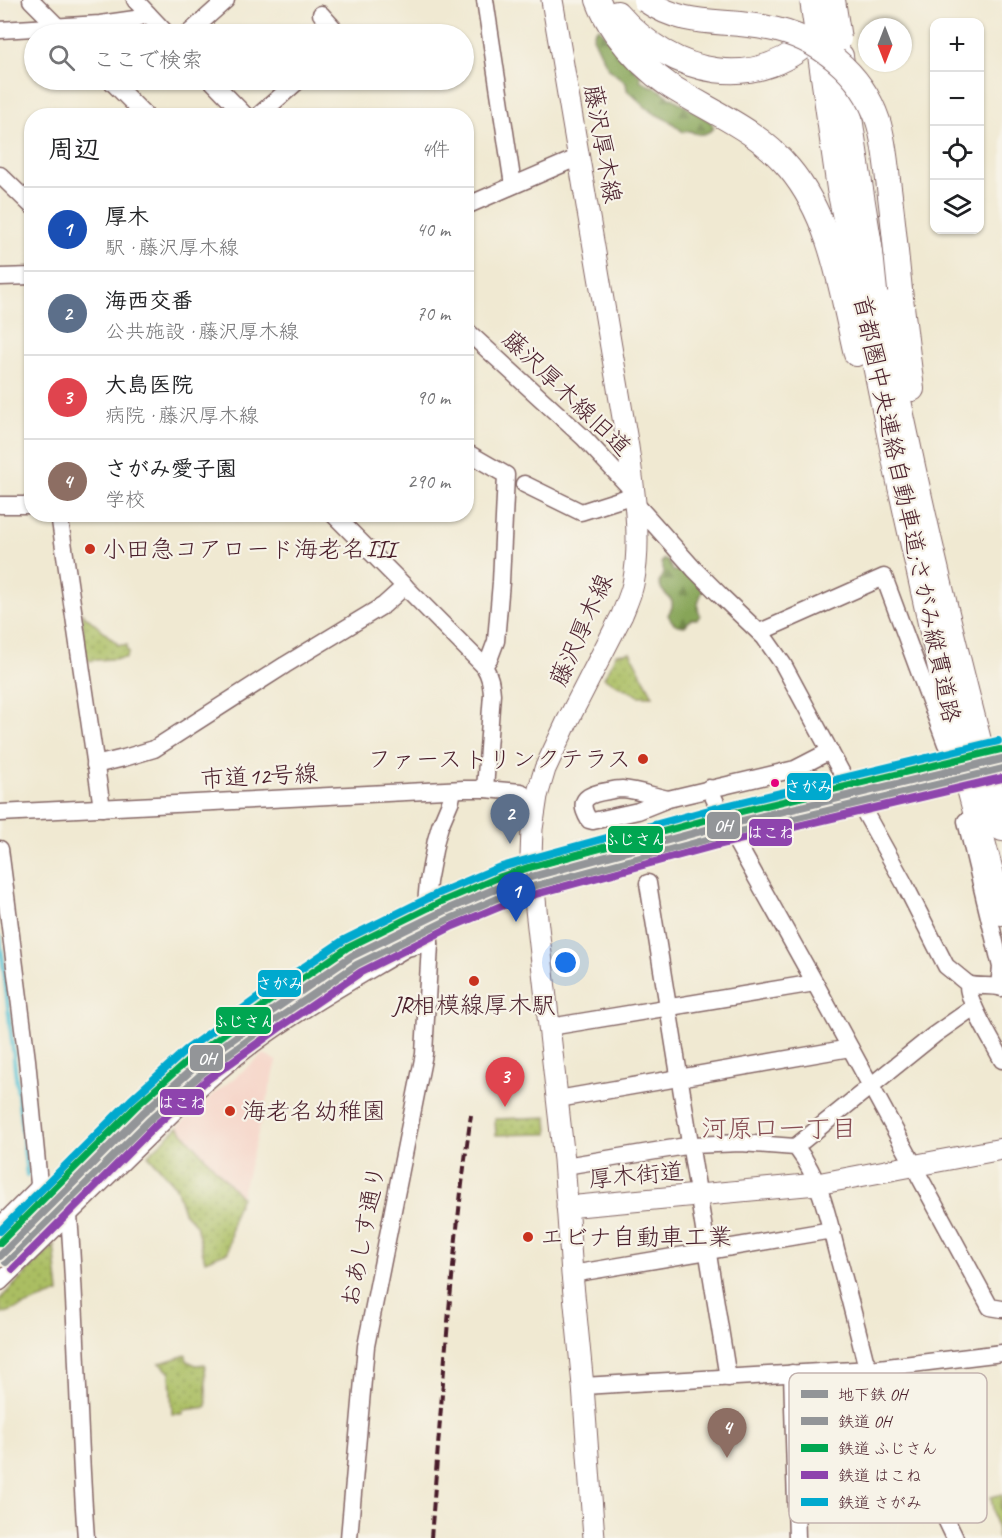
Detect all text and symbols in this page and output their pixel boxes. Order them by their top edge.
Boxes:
north arrow [858,18,912,72]
map controls [930,18,984,234]
button: + [930,18,984,72]
search box [24,24,474,90]
icon: search [45,41,78,74]
text: ここで検索 [93,46,203,74]
button: − [930,72,984,126]
street label: 藤沢厚木線 [578,82,628,206]
button: locate [930,126,984,180]
text: 周辺 [48,133,100,166]
text: 4件 [421,137,450,162]
button: layers [930,180,984,234]
text: 厚木 [105,203,149,231]
text: 1 [63,217,72,242]
text: 40 m [416,217,450,242]
text: 駅 · 藤沢厚木線 [105,235,238,260]
text: 海西交番 [105,287,193,315]
street label: 首都圏中央連絡自動車道;さがみ縦貫道路 [847,292,967,726]
text: 2 [63,301,72,326]
text: 70 m [416,301,450,326]
text: 公共施設 · 藤沢厚木線 [105,319,298,344]
street label: 藤沢厚木線旧道 [496,324,638,462]
text: 大島医院 [105,371,193,399]
text: 3 [63,385,72,410]
text: 90 m [416,385,450,410]
text: 病院 · 藤沢厚木線 [105,403,258,428]
text: さがみ愛子園 [105,455,237,483]
text: 4 [63,469,72,494]
text: 290 m [407,469,450,494]
text: 学校 [105,487,145,512]
place label: 小田急コアロード海老名III [102,534,400,564]
marker: 小田急コアロード海老名III [83,542,97,556]
street label: 藤沢厚木線 [543,569,619,691]
place label: ファーストリンクテラス [367,744,631,774]
marker: ファーストリンクテラス [636,752,650,766]
street label: 市道12号線 [199,758,319,794]
line badge: さがみ [786,772,832,801]
unlabelled marker [769,777,781,789]
text: さがみ [785,777,833,797]
pin: 2 [490,794,530,844]
line badge: OH [706,811,741,840]
text: OH [714,816,734,836]
line badge: はこね [748,818,793,847]
text: はこね [747,823,795,843]
line badge: ふじさん [607,825,664,854]
text: ふじさん [603,830,667,850]
pin: 1 [496,872,536,922]
your location [551,948,580,977]
line badge: さがみ [257,969,302,998]
text: さがみ [256,974,304,994]
marker: JR相模線厚木駅 [467,974,481,988]
place label: JR相模線厚木駅 [391,990,556,1020]
line badge: ふじさん [215,1006,272,1035]
text: ふじさん [212,1012,276,1032]
line badge: OH [189,1044,224,1072]
text: OH [198,1049,218,1069]
pin: 3 [486,1058,524,1107]
line badge: はこね [159,1088,205,1116]
text: はこね [158,1093,206,1113]
place label: 海老名幼稚園 [242,1096,386,1126]
marker: 海老名幼稚園 [223,1104,237,1118]
district label: 河原口一丁目 [701,1112,857,1145]
street label: 厚木街道 [587,1156,685,1194]
street label: おあしす通り [335,1162,391,1310]
place label: エビナ自動車工業 [540,1222,732,1252]
marker: エビナ自動車工業 [521,1230,535,1244]
legend [789,1373,987,1523]
text: 地下鉄 OH [838,1385,910,1405]
pin: 4 [708,1408,746,1458]
text: 鉄道 OH [838,1412,894,1432]
text: 鉄道 ふじさん [838,1439,938,1459]
text: 鉄道 はこね [838,1466,922,1486]
text: 鉄道 さがみ [838,1493,922,1513]

